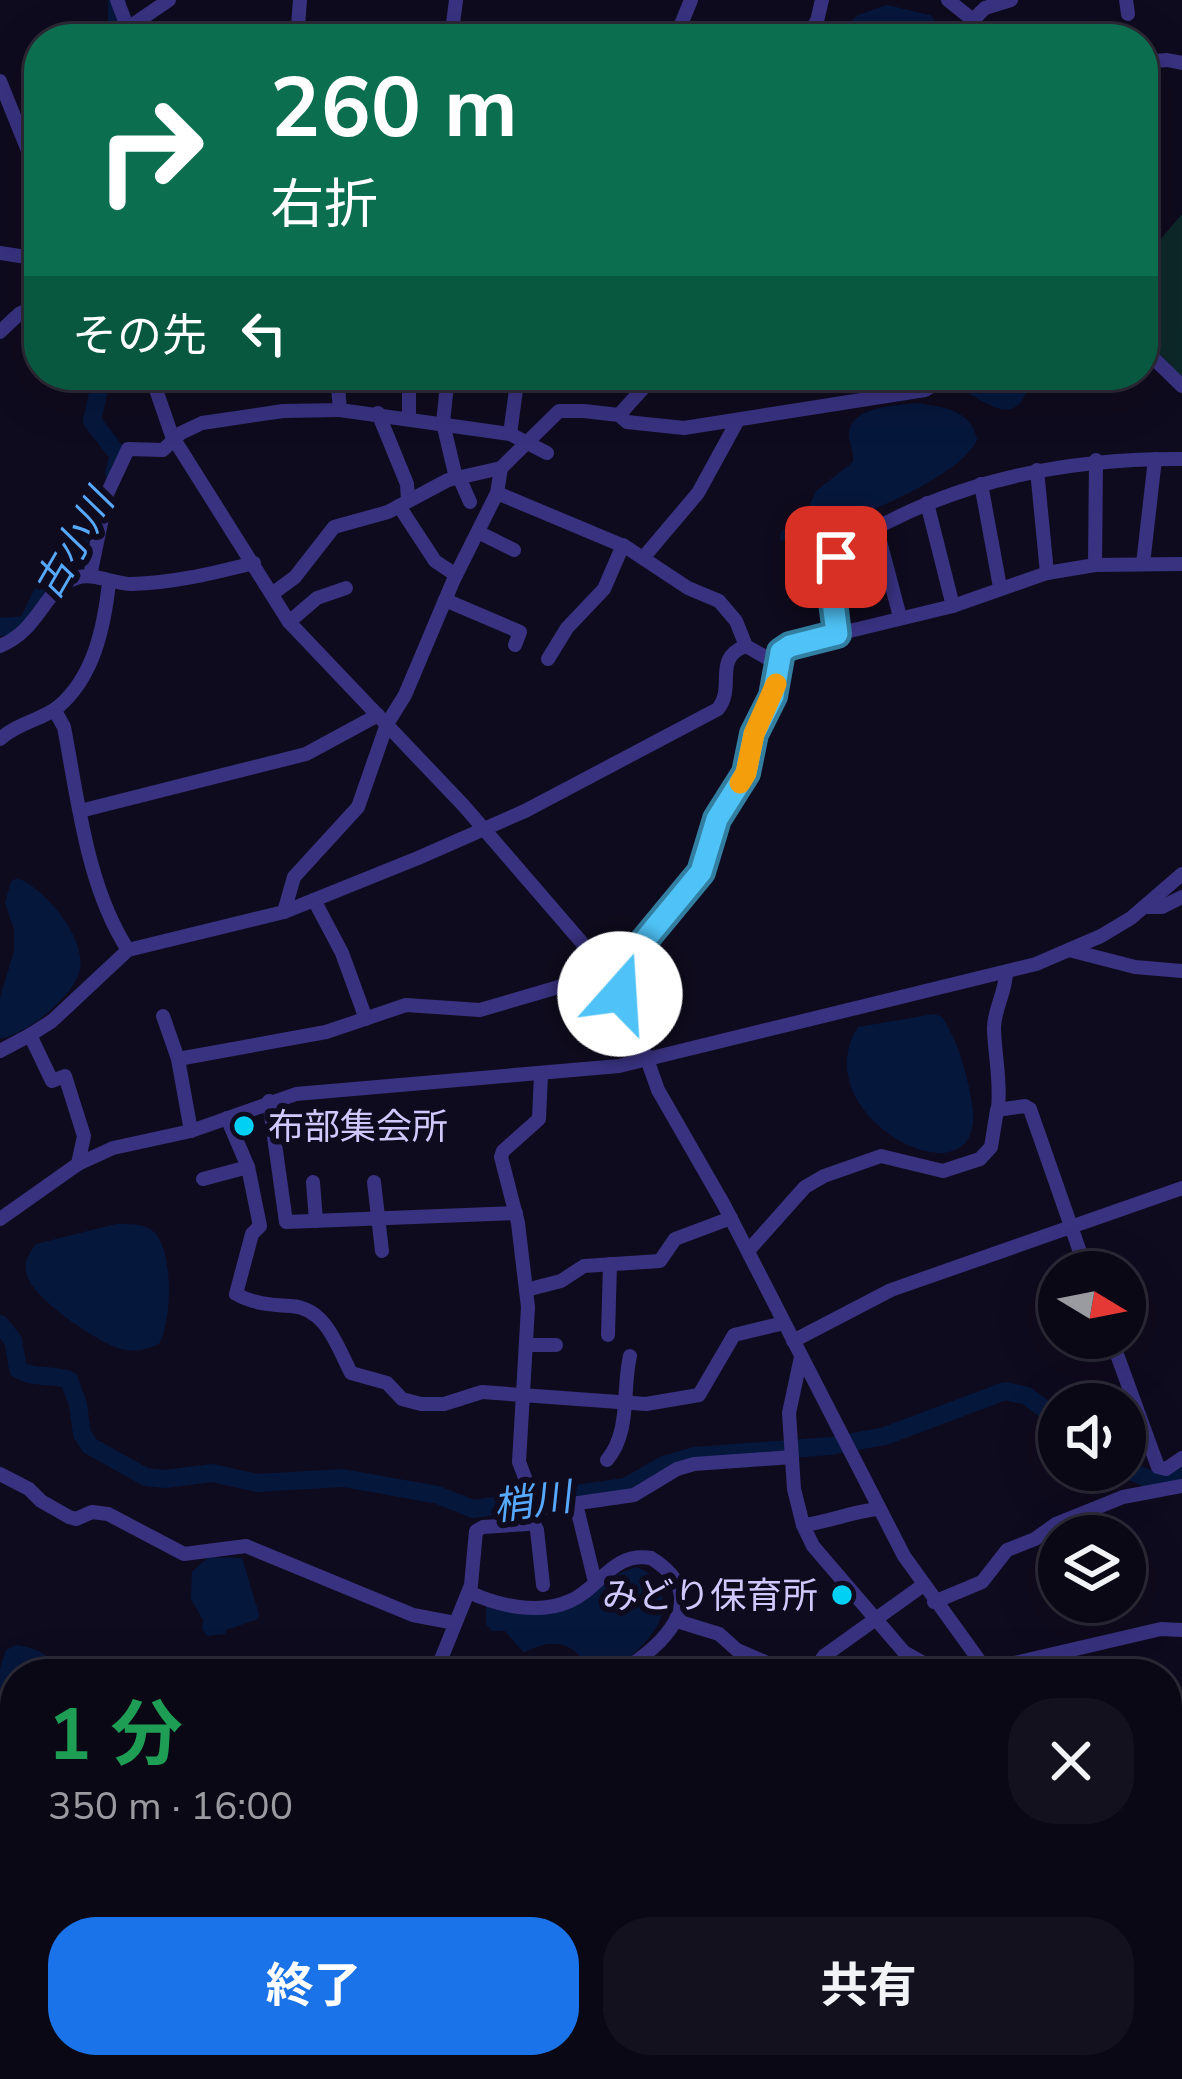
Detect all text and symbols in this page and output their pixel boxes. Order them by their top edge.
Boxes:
text: 260 m [270,51,518,166]
icon: right [72,72,228,228]
text: 右折 [270,168,378,242]
icon: left [231,300,297,366]
text: その先 [72,306,207,367]
water label: 古小川 [22,477,128,609]
pin [785,506,887,608]
icon: arrive [803,524,869,590]
position arrow [557,931,683,1057]
place label: 布部集会所 [268,1103,448,1152]
marker: 布部集会所 [231,1113,257,1139]
north arrow [1038,1251,1146,1359]
map controls [1038,1251,1146,1623]
button: sound [1038,1383,1146,1491]
water label: 梢川 [490,1470,578,1534]
button: layers [1038,1515,1146,1623]
place label: みどり保育所 [602,1572,818,1621]
marker: みどり保育所 [829,1582,855,1608]
text: 1 分 [48,1686,183,1784]
button: close [1008,1698,1134,1824]
text: 350 m · 16:00 [48,1780,293,1833]
button: 終了 [48,1917,579,2055]
button: 共有 [603,1917,1134,2055]

